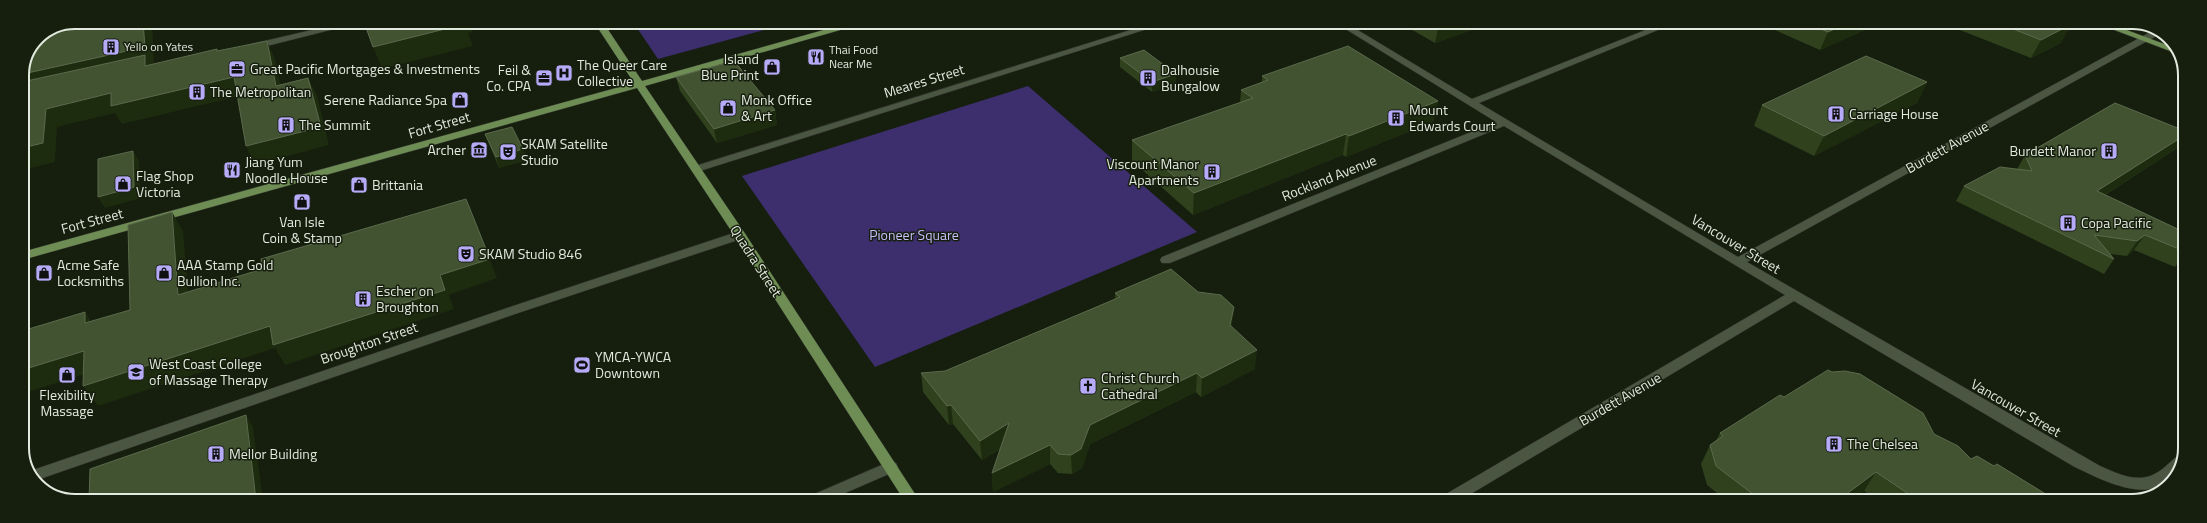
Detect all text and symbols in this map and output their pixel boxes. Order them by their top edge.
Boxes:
building icon: Yello on Yates [101,37,121,57]
place label: Yello on Yates [124,37,194,56]
place label: Thai Food Near Me [829,40,878,73]
restaurant icon: Thai Food Near Me [806,47,826,67]
place label: Island Blue Print [701,48,759,85]
place label: The Queer Care Collective [577,54,667,91]
shop icon: Island Blue Print [762,57,782,77]
place label: Great Pacific Mortgages & Investments [250,58,480,79]
street label: Meares Street [881,58,967,103]
office icon: Great Pacific Mortgages & Investments [227,59,247,79]
place label: Feil & Co. CPA [486,59,532,96]
place label: Dalhousie Bungalow [1161,59,1220,96]
hospital icon: The Queer Care Collective [554,63,574,83]
office icon: Feil & Co. CPA [534,68,554,88]
building icon: Dalhousie Bungalow [1138,68,1158,88]
place label: The Metropolitan [210,81,311,102]
building icon: The Metropolitan [187,82,207,102]
place label: Serene Radiance Spa [324,89,447,110]
place label: Monk Office & Art [741,89,812,126]
shop icon: Serene Radiance Spa [450,90,470,110]
shop icon: Monk Office & Art [718,98,738,118]
place label: Mount Edwards Court [1409,99,1495,136]
place label: Carriage House [1849,103,1939,124]
building icon: Carriage House [1826,104,1846,124]
street label: Fort Street [405,106,472,143]
building icon: Mount Edwards Court [1386,108,1406,128]
place label: The Summit [299,114,371,135]
building icon: The Summit [276,115,296,135]
street label: Burdett Avenue [1901,115,1992,178]
place label: SKAM Satellite Studio [521,133,608,170]
place label: Archer [427,139,466,160]
museum icon: Archer [469,140,489,160]
place label: Burdett Manor [2009,140,2096,161]
building icon: Burdett Manor [2099,141,2119,161]
theatre icon: SKAM Satellite Studio [498,142,518,162]
street label: Rockland Avenue [1278,149,1379,206]
place label: Jiang Yum Noodle House [245,151,328,188]
place label: Viscount Manor Apartments [1106,153,1199,190]
restaurant icon: Jiang Yum Noodle House [222,160,242,180]
building icon: Viscount Manor Apartments [1202,162,1222,182]
place label: Flag Shop Victoria [136,165,194,202]
shop icon: Flag Shop Victoria [113,174,133,194]
place label: Brittania [372,174,423,195]
shop icon: Brittania [349,175,369,195]
shop icon: Van Isle Coin & Stamp [292,192,312,212]
street label: Fort Street [59,202,125,239]
street label: Vancouver Street [1688,209,1785,279]
place label: Van Isle Coin & Stamp [262,211,342,248]
place label: Copa Pacific [2081,212,2152,233]
building icon: Copa Pacific [2058,213,2078,233]
street label: Quadra Street [725,221,788,301]
park label: Pioneer Square [869,224,959,245]
place label: SKAM Studio 846 [479,243,582,264]
theatre icon: SKAM Studio 846 [456,244,476,264]
place label: Acme Safe Locksmiths [57,254,124,291]
place label: AAA Stamp Gold Bullion Inc. [177,254,273,291]
shop icon: Acme Safe Locksmiths [34,263,54,283]
shop icon: AAA Stamp Gold Bullion Inc. [154,263,174,283]
place label: Escher on Broughton [376,280,439,317]
building icon: Escher on Broughton [353,289,373,309]
street label: Broughton Street [317,316,420,369]
place label: YMCA-YWCA Downtown [595,346,672,383]
place label: West Coast College of Massage Therapy [149,353,268,390]
sports icon: YMCA-YWCA Downtown [572,355,592,375]
school or university icon: West Coast College of Massage Therapy [126,362,146,382]
shop icon: Flexibility Massage [57,365,77,385]
place label: Christ Church Cathedral [1101,367,1179,404]
street label: Burdett Avenue [1575,367,1665,431]
street label: Vancouver Street [1967,373,2065,442]
church icon: Christ Church Cathedral [1078,376,1098,396]
place label: Flexibility Massage [39,384,95,421]
place label: The Chelsea [1847,433,1918,454]
building icon: The Chelsea [1824,434,1844,454]
place label: Mellor Building [229,443,317,464]
building icon: Mellor Building [206,444,226,464]

